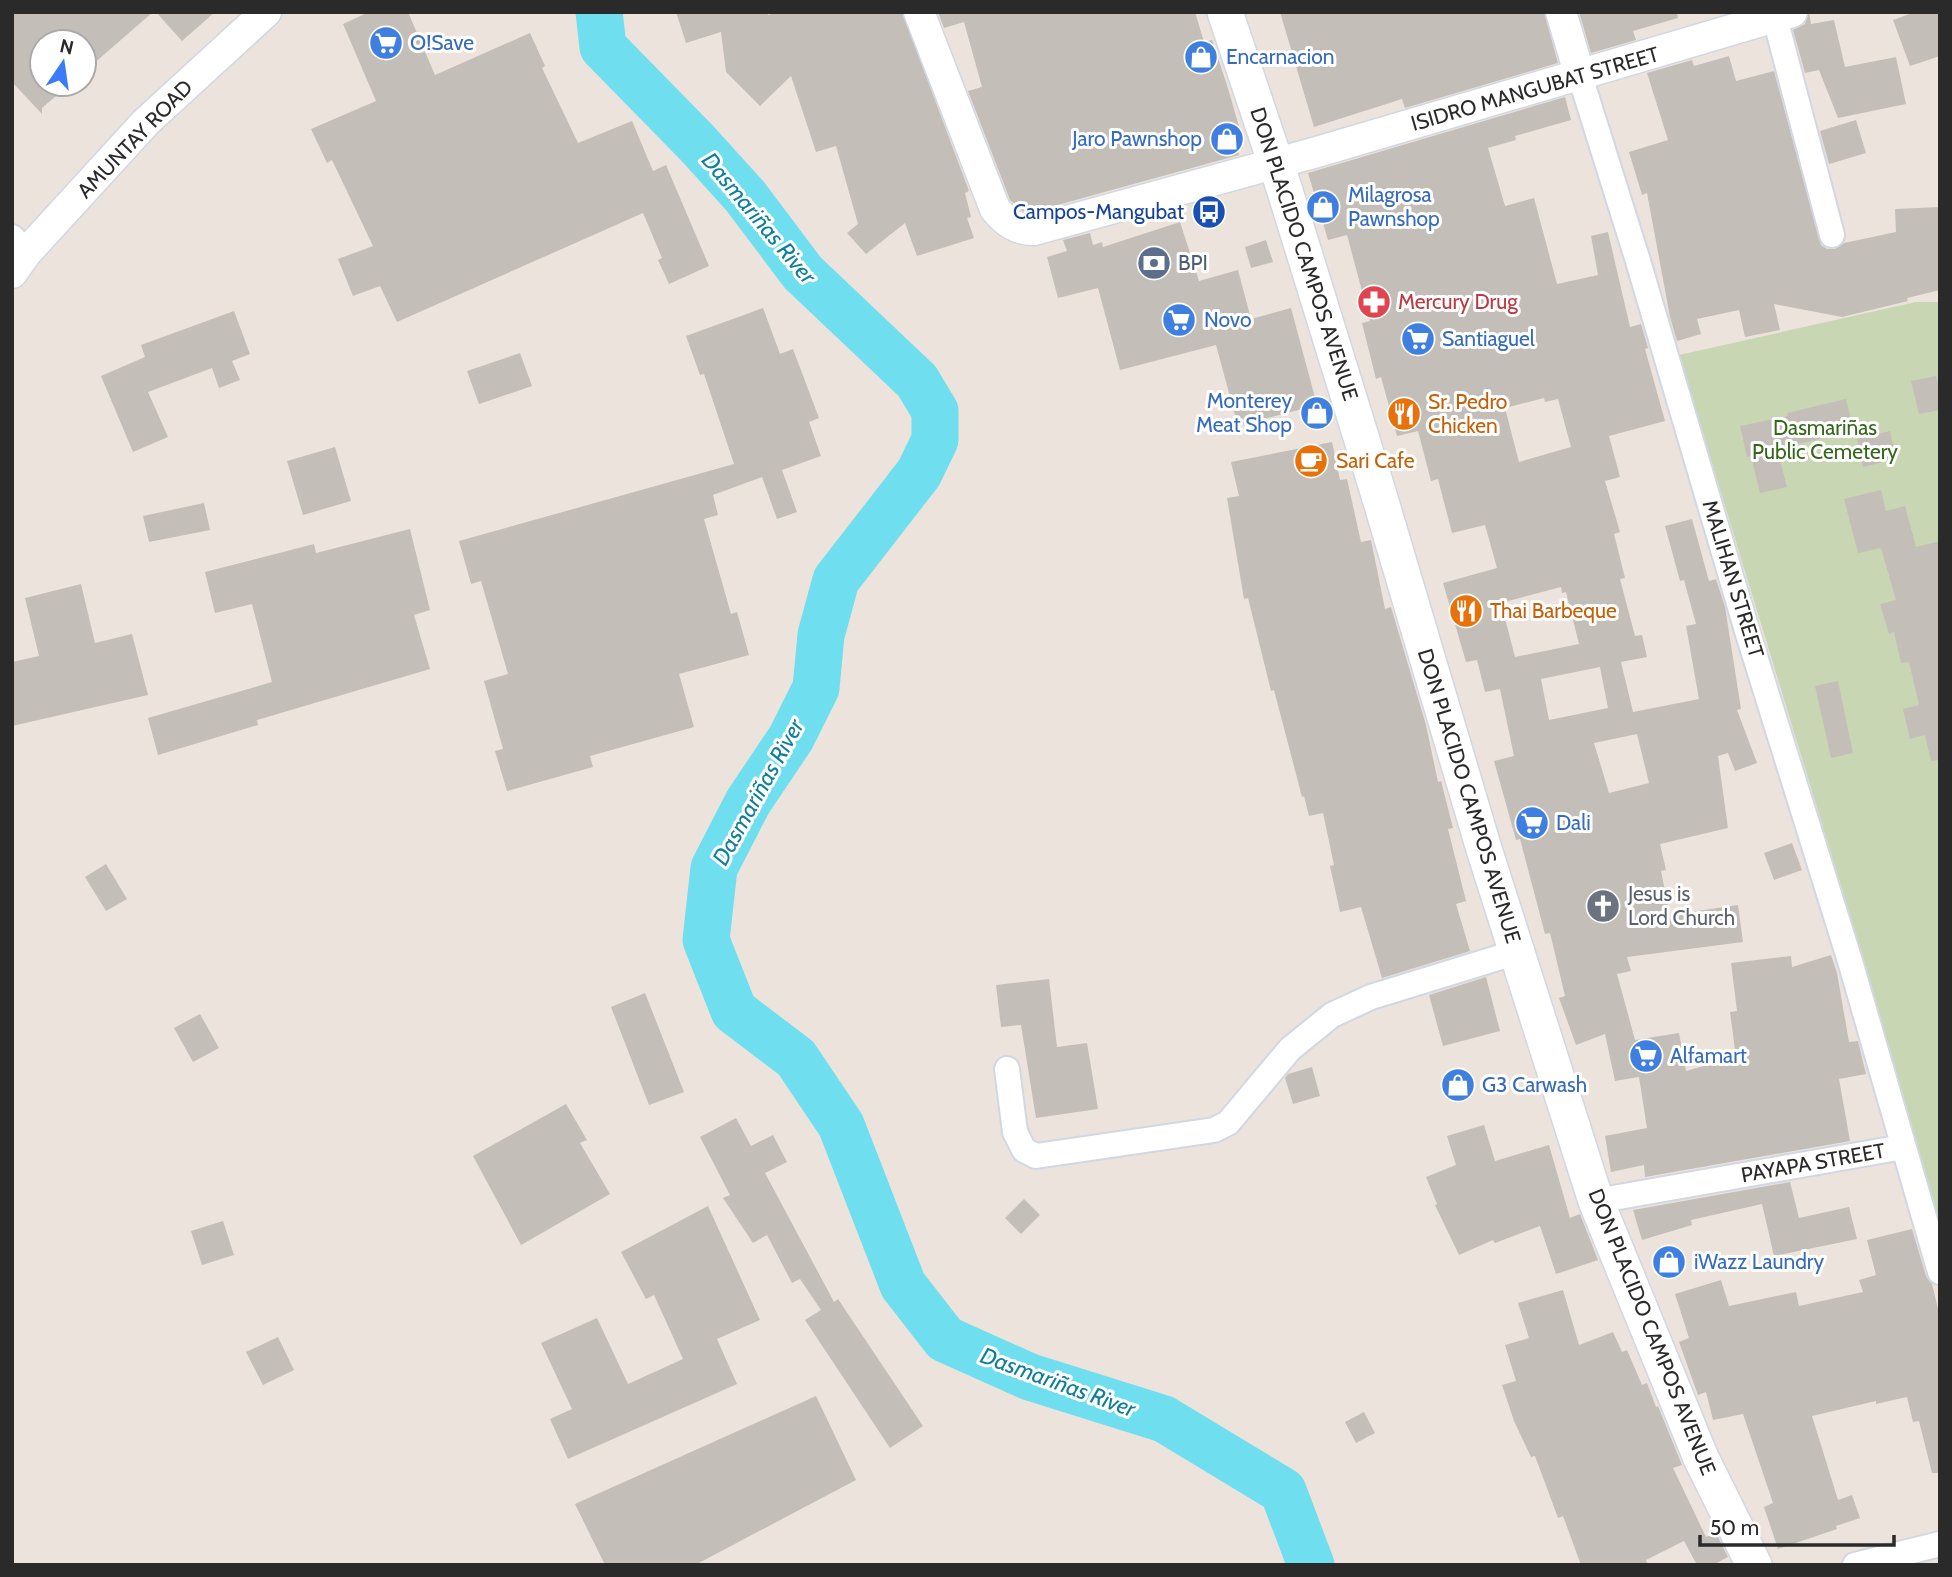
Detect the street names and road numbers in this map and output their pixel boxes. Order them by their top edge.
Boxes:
street label: ISIDRO MANGUBAT STREET [1408,41,1662,136]
street label: AMUNTAY ROAD [72,74,197,203]
street label: DON PLACIDO CAMPOS AVENUE [1245,104,1364,404]
street label: MALIHAN STREET [1698,497,1769,661]
street label: DON PLACIDO CAMPOS AVENUE [1413,646,1526,946]
street label: PAYAPA STREET [1739,1138,1887,1187]
street label: DON PLACIDO CAMPOS AVENUE [1583,1185,1721,1479]

